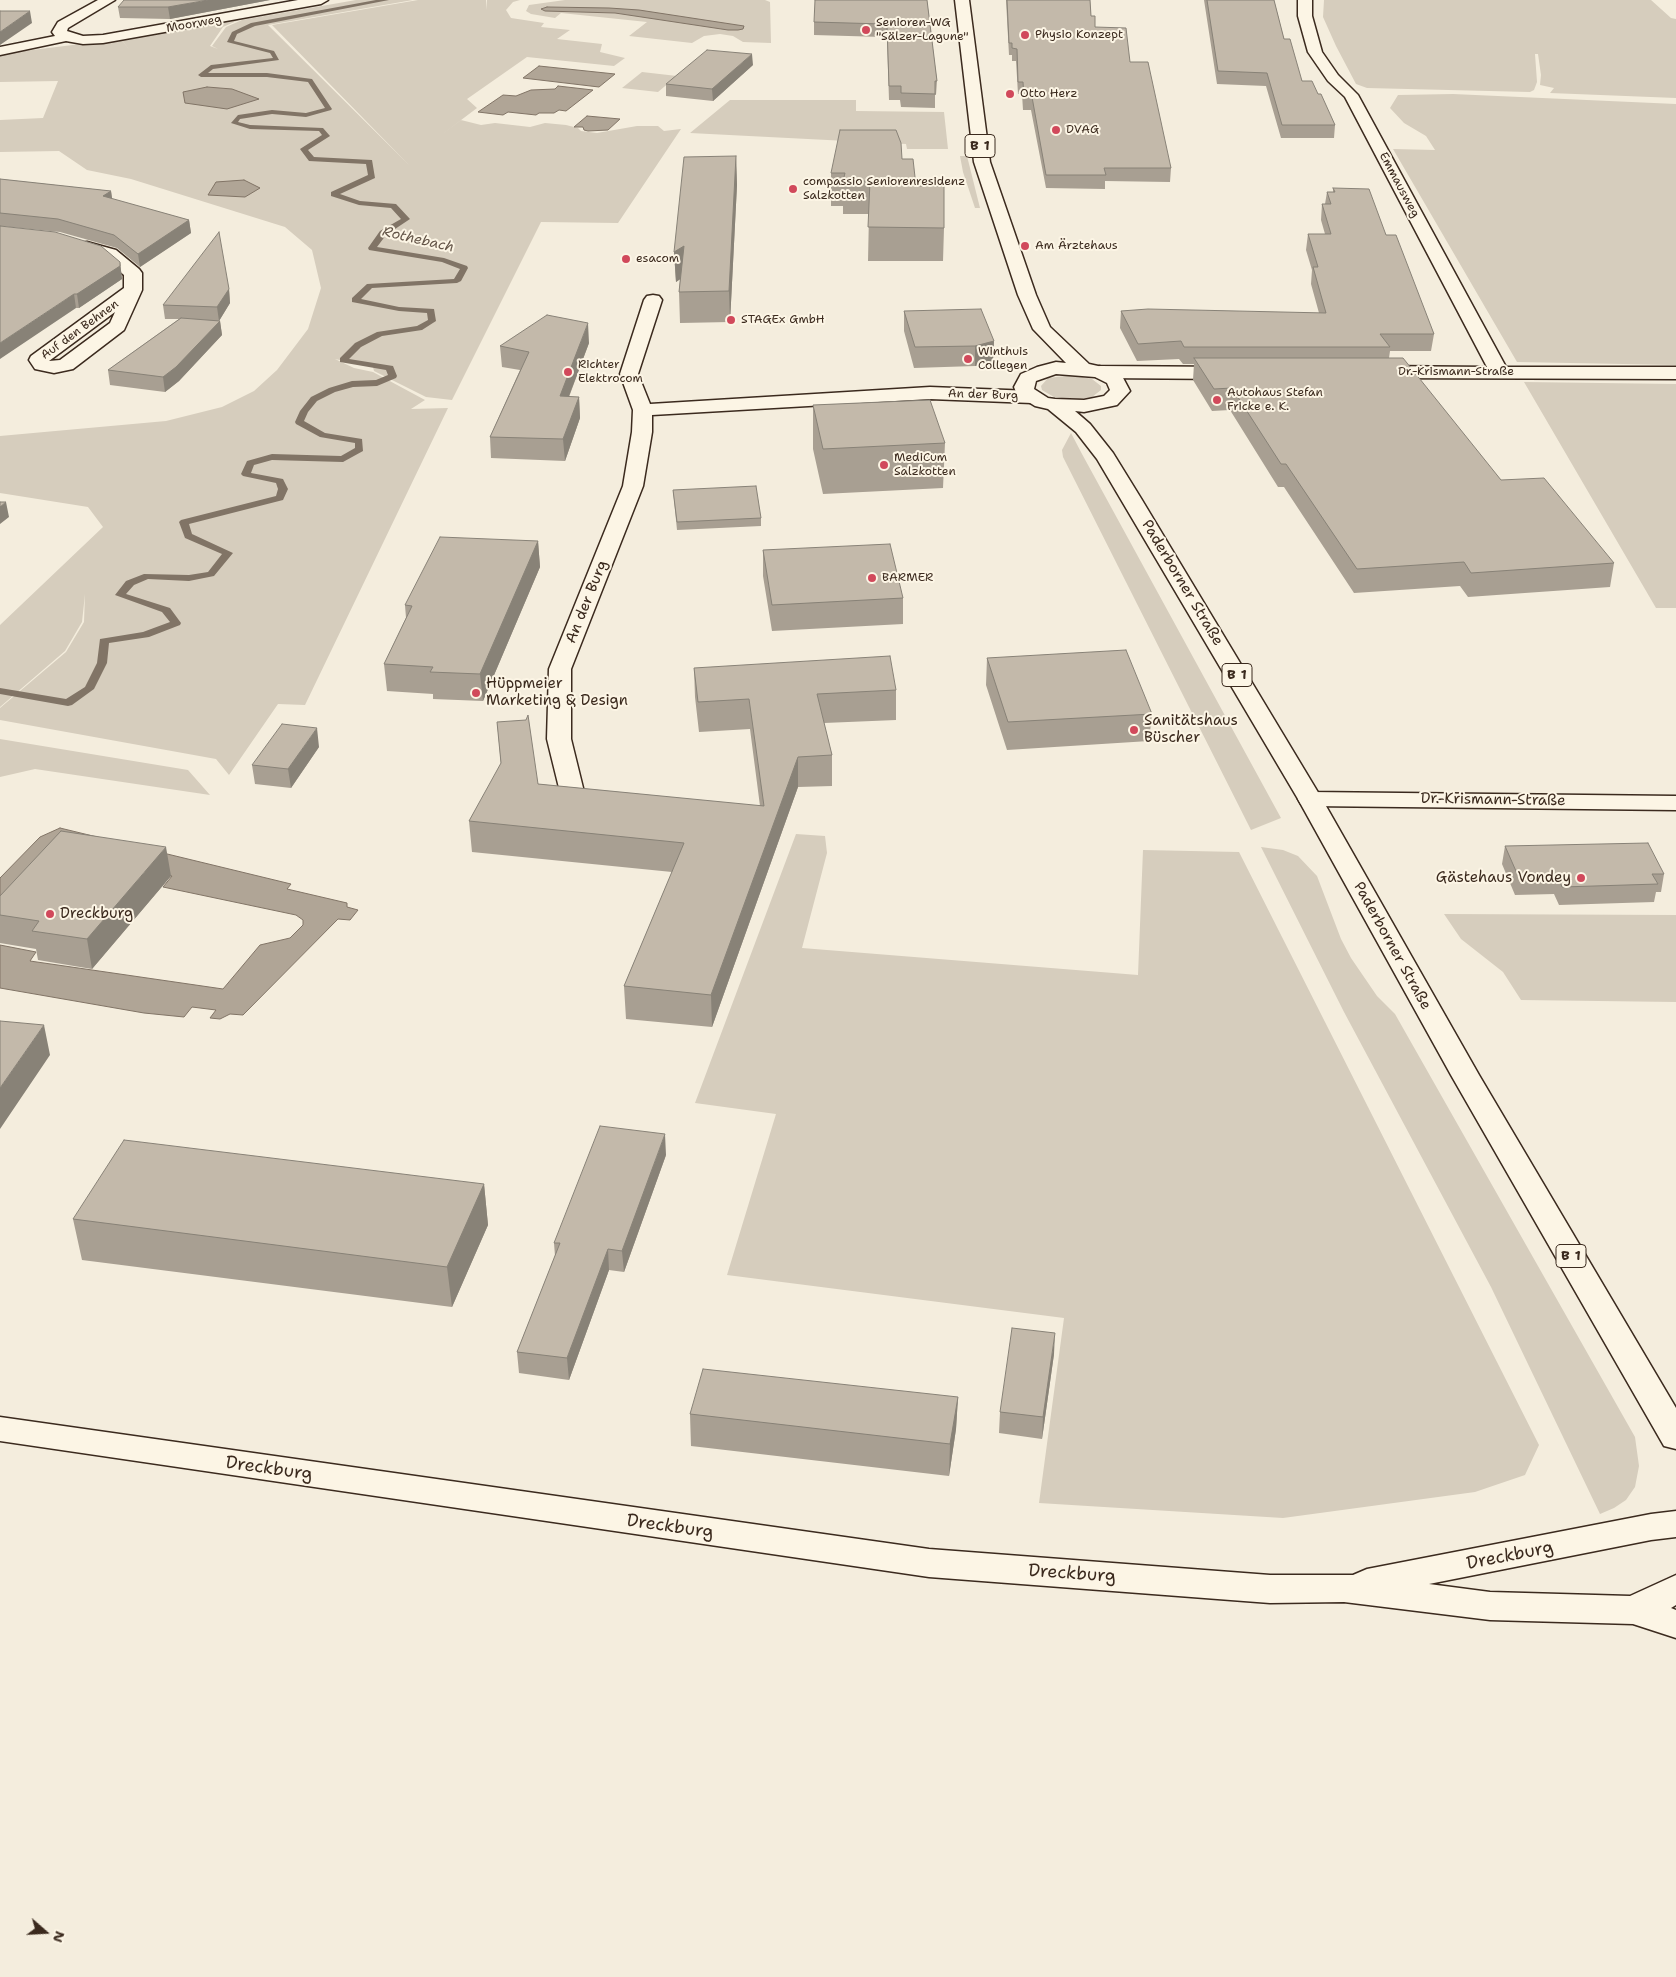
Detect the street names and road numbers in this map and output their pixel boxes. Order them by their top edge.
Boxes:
street label: Moorweg [165,12,223,36]
road number: B 1 [965,134,995,158]
street label: Emmausweg [1376,150,1422,220]
street label: Auf den Behnen [39,297,121,363]
street label: Dr.-Krismann-Straße [1398,365,1514,379]
street label: An der Burg [948,387,1018,403]
street label: Paderborner Straße [1137,517,1227,649]
street label: An der Burg [562,558,612,646]
road number: B 1 [1222,664,1252,686]
street label: Dr.-Krismann-Straße [1420,790,1566,810]
street label: Paderborner Straße [1349,879,1435,1013]
road number: B 1 [1556,1244,1586,1268]
street label: Dreckburg [224,1452,314,1486]
street label: Dreckburg [625,1510,715,1544]
street label: Dreckburg [1465,1537,1555,1575]
street label: Dreckburg [1027,1560,1117,1588]

